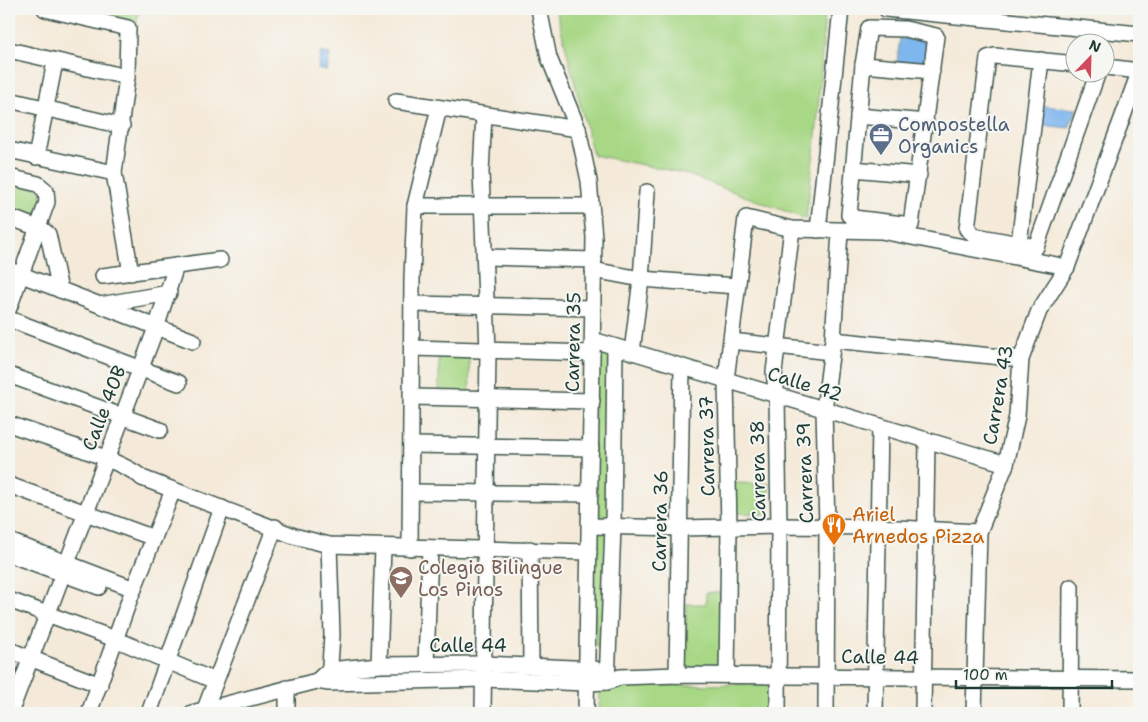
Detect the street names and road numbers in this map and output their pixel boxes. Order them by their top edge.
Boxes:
street label: Carrera 35 [560,292,586,392]
street label: Carrera 43 [977,343,1019,447]
street label: Calle 42 [765,361,845,407]
street label: Calle 40B [76,362,132,454]
street label: Carrera 37 [694,395,720,497]
street label: Carrera 38 [745,420,771,522]
street label: Carrera 39 [791,422,819,524]
street label: Carrera 36 [647,470,673,572]
street label: Calle 44 [429,633,507,658]
street label: Calle 44 [841,644,919,670]

